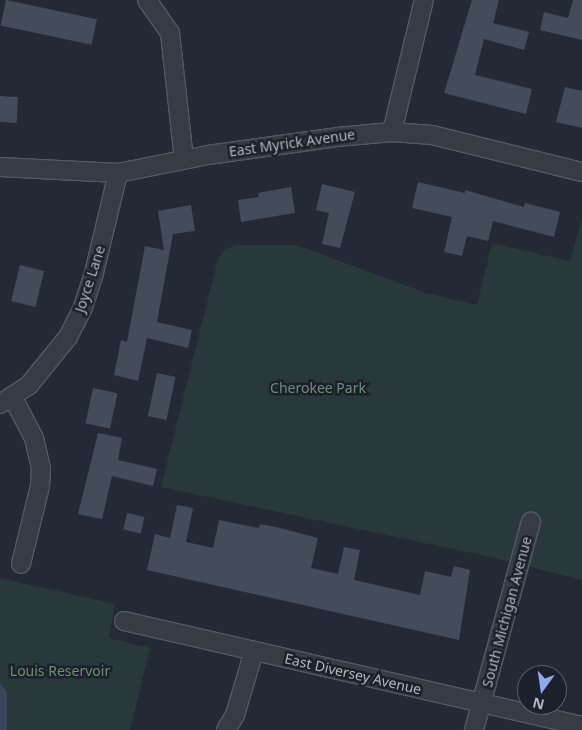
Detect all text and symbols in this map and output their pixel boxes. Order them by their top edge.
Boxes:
street label: East Myrick Avenue [228,126,356,160]
street label: Joyce Lane [71,244,109,314]
park label: Cherokee Park [270,380,366,396]
street label: South Michigan Avenue [479,535,535,689]
street label: East Diversey Avenue [283,650,423,698]
park label: Louis Reservoir [10,663,110,679]
north arrow [517,665,567,715]
text: N [531,693,546,715]

